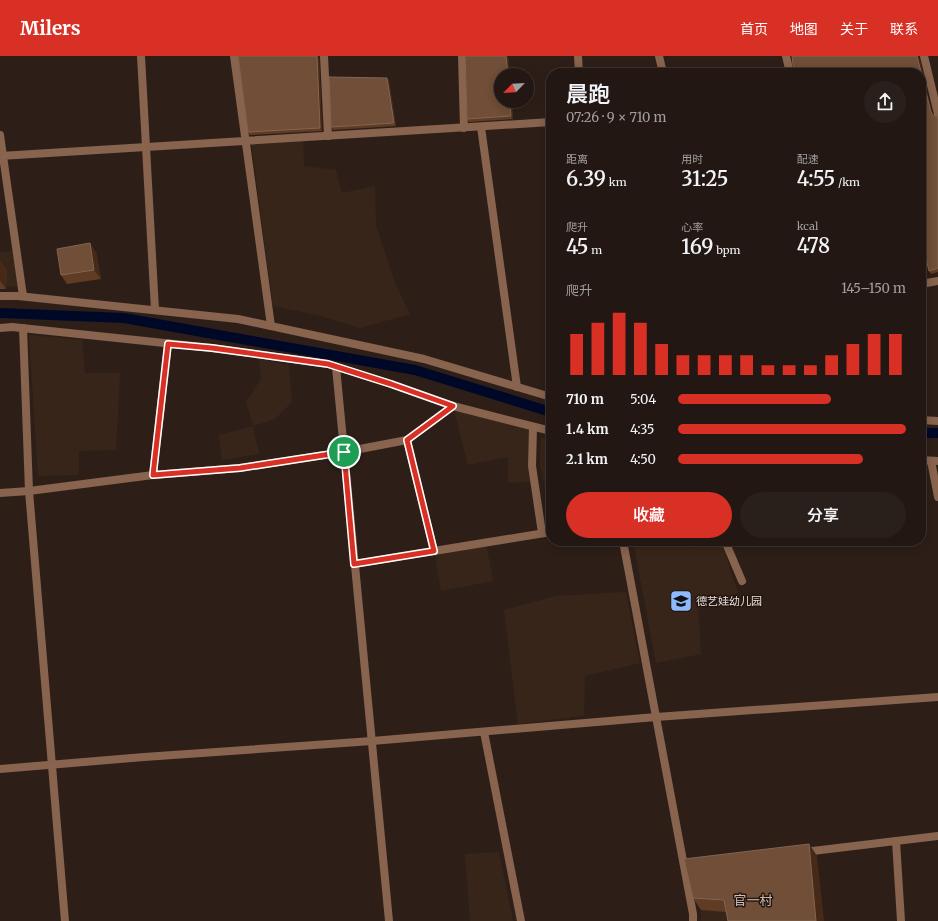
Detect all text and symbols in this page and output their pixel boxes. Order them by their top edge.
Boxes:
text: Milers [20,16,81,40]
text: 首页 [740,20,768,38]
text: 地图 [790,20,818,38]
text: 关于 [840,20,868,38]
text: 联系 [890,20,918,38]
north arrow [494,68,534,108]
map controls [494,68,534,108]
text: 晨跑 [566,80,610,108]
button: share [864,81,906,123]
text: 07:26 · 9 × 710 m [566,109,666,126]
text: 距离 [566,152,588,166]
text: 用时 [681,152,703,166]
text: 配速 [797,152,819,166]
text: 6.39 [566,166,606,191]
text: 31:25 [681,166,728,191]
text: 4:55 [797,166,835,191]
text: km [606,175,627,189]
text: /km [835,175,860,189]
text: kcal [797,219,818,233]
text: 爬升 [566,220,588,234]
text: 心率 [681,220,703,234]
text: 478 [797,233,830,258]
text: 45 [566,234,589,259]
text: 169 [681,234,714,259]
text: m [589,243,602,257]
text: bpm [714,243,740,257]
text: 145–150 m [841,280,906,297]
text: 爬升 [566,282,592,299]
text: 710 m [566,391,604,408]
text: 5:04 [630,391,656,408]
text: 1.4 km [566,421,609,438]
text: 4:35 [630,421,654,438]
pin [327,435,361,469]
icon: arrive [333,441,355,463]
text: 2.1 km [566,451,608,468]
text: 4:50 [630,451,656,468]
button: 收藏 [566,492,732,538]
button: 分享 [740,492,906,538]
school or university icon: 德艺娃幼儿园 [668,588,694,614]
place label: 德艺娃幼儿园 [696,594,762,608]
district label: 官一村 [733,892,773,909]

